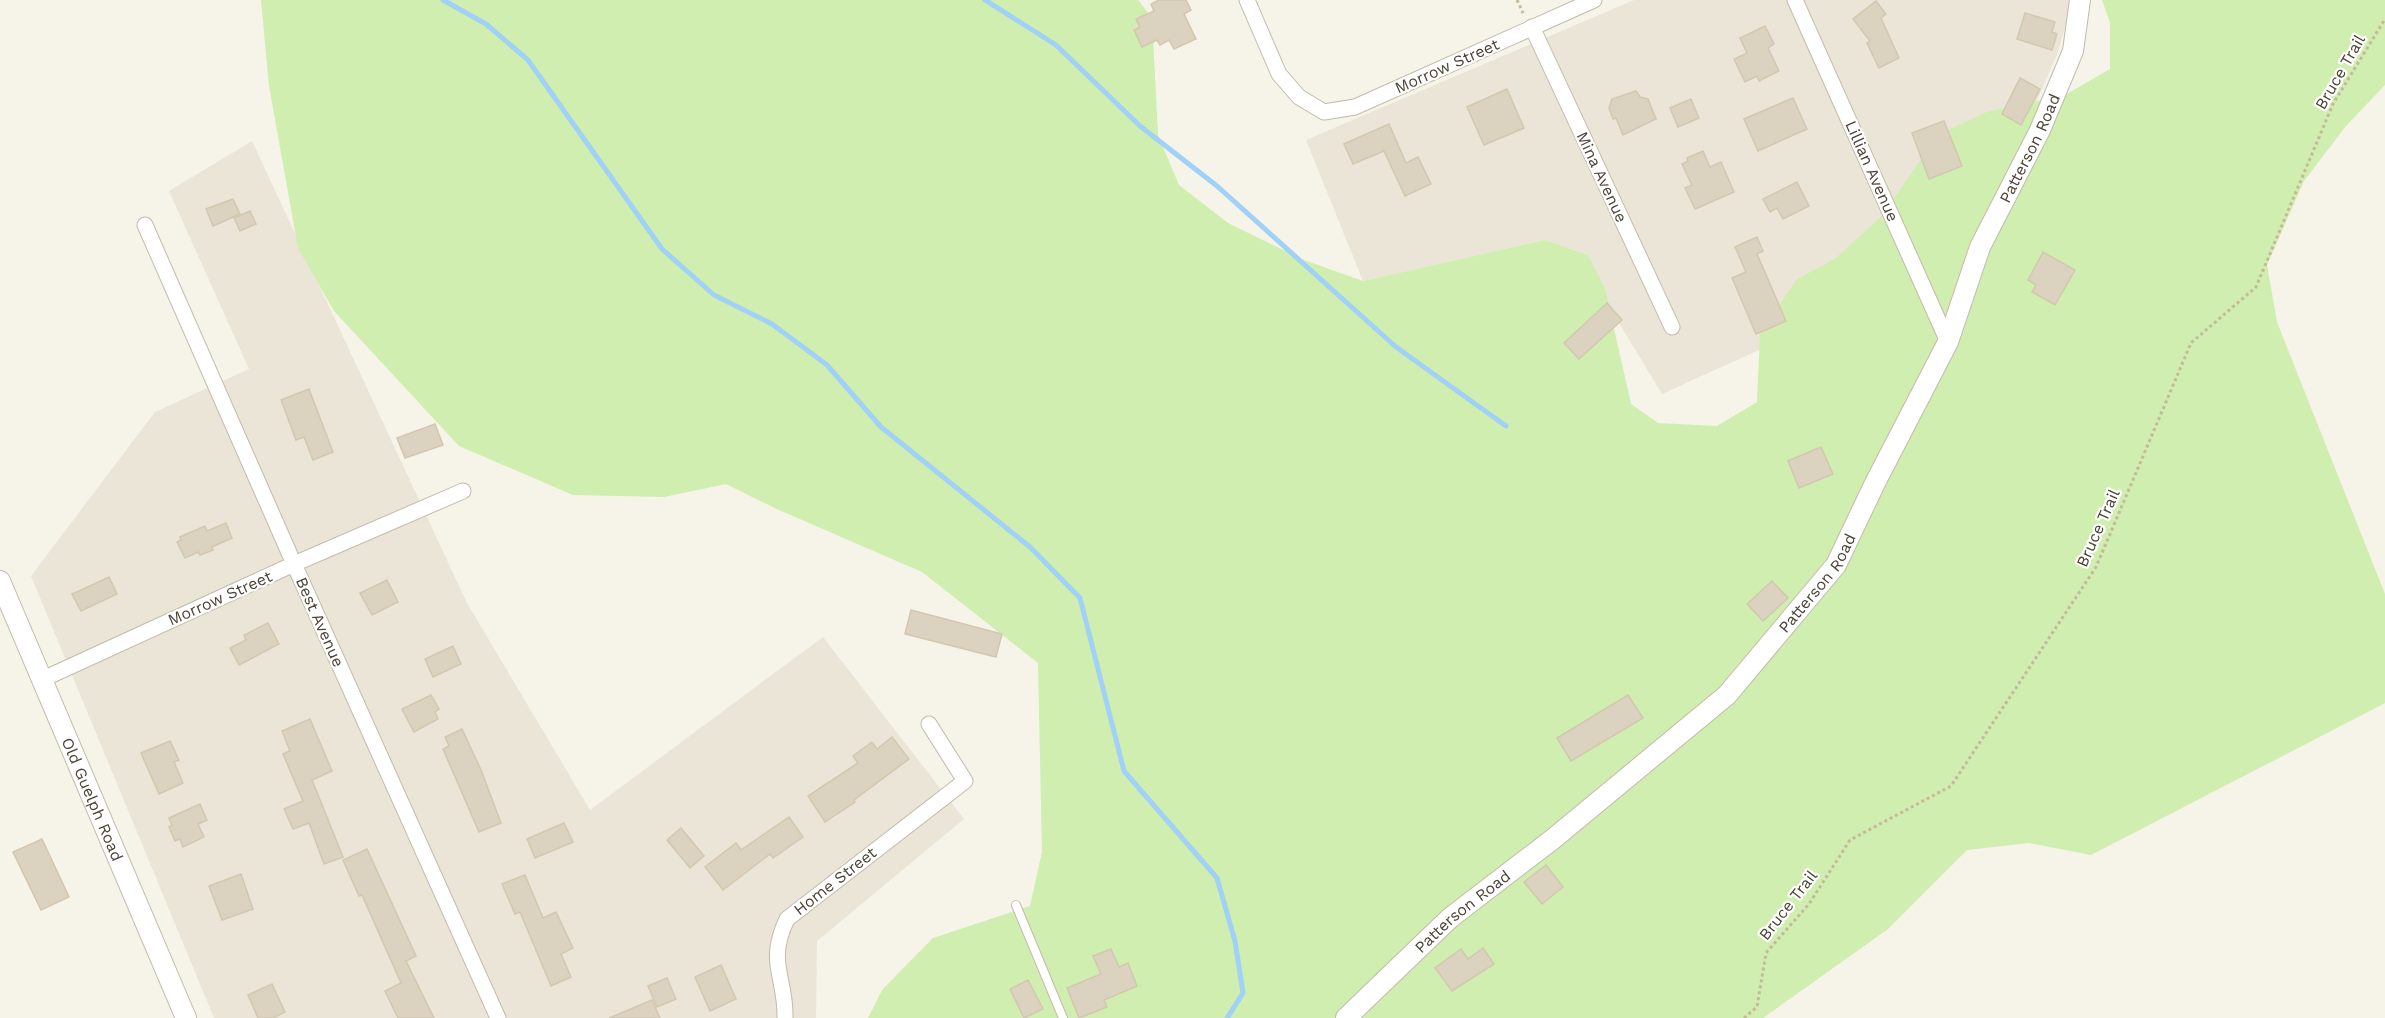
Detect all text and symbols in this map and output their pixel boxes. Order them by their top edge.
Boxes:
street label: Bruce Trail [2311,31,2369,113]
street label: Morrow Street [1392,34,1502,97]
street label: Patterson Road [1995,91,2064,206]
street label: Lillian Avenue [1841,118,1903,224]
street label: Mina Avenue [1573,129,1631,225]
street label: Bruce Trail [2072,486,2124,570]
street label: Patterson Road [1774,530,1859,636]
street label: Morrow Street [165,566,275,629]
street label: Best Avenue [292,574,348,670]
street label: Old Guelph Road [58,734,128,864]
street label: Home Street [790,843,880,919]
street label: Patterson Road [1410,866,1514,957]
street label: Bruce Trail [1755,866,1821,944]

